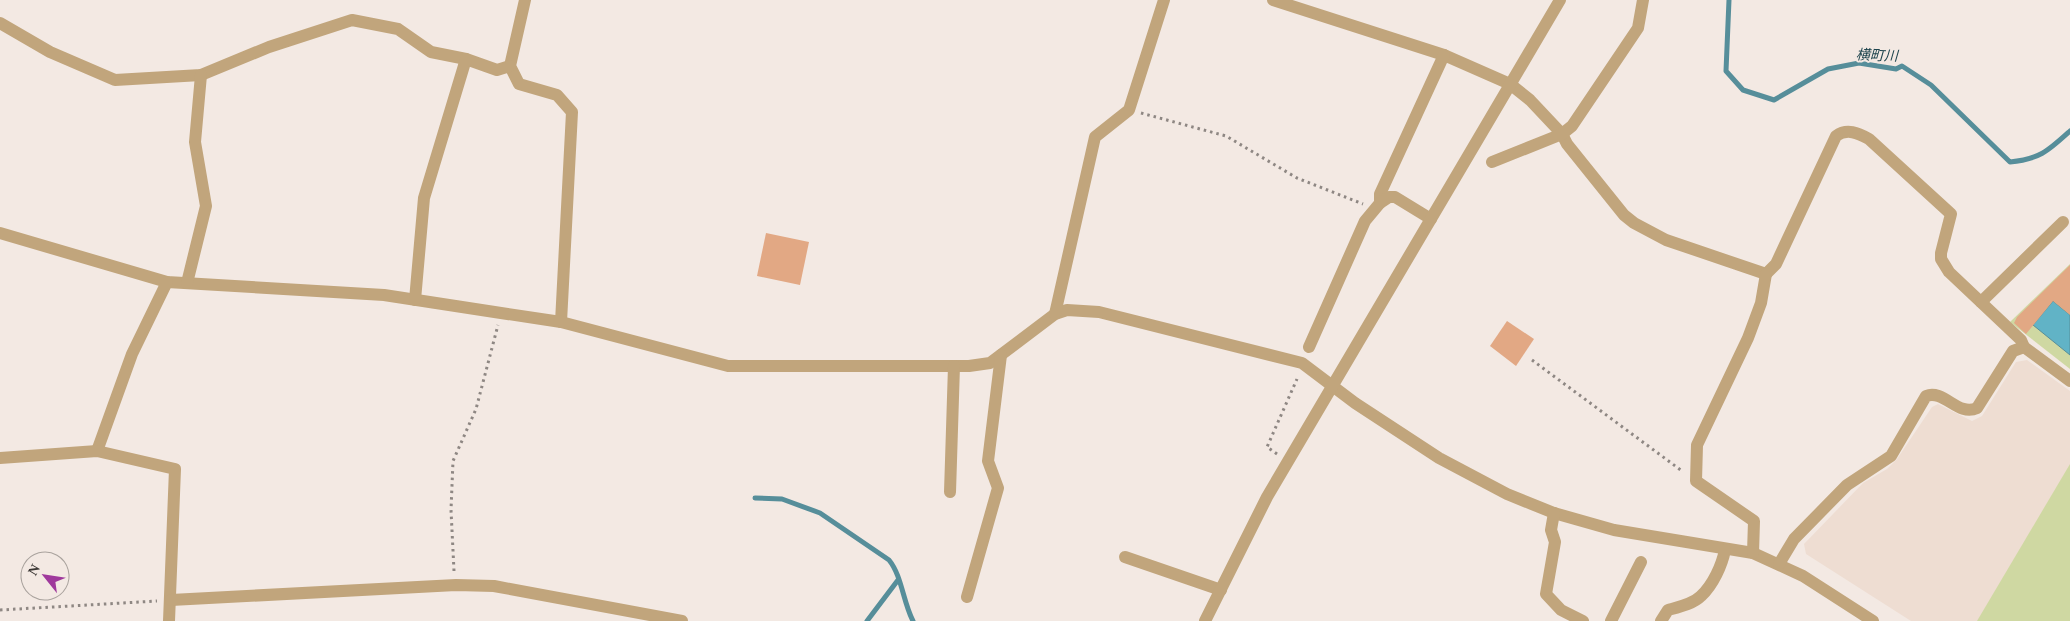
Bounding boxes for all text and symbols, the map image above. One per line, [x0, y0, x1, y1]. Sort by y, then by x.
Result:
water label: 横町川 [1856, 47, 1900, 64]
north arrow [20, 551, 70, 601]
text: N [25, 562, 43, 578]

